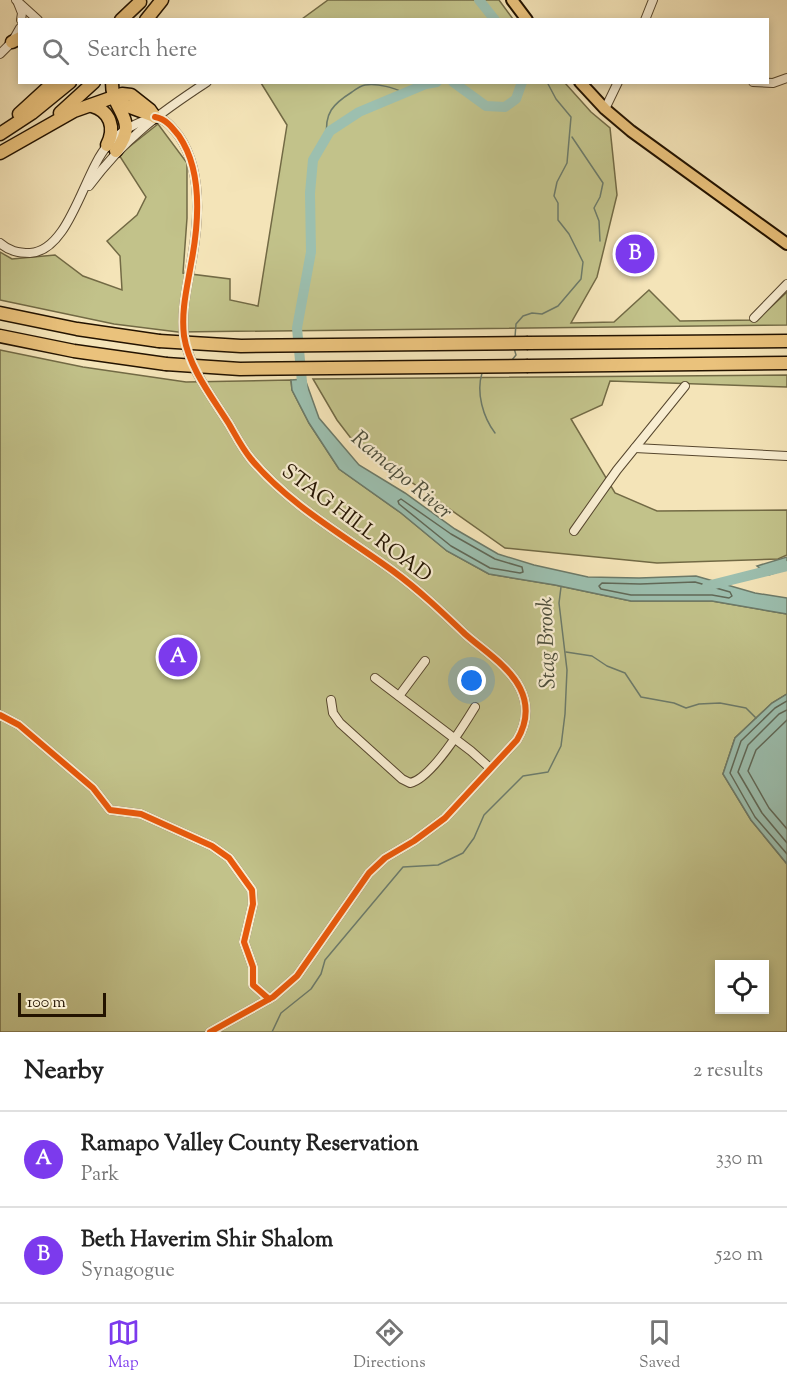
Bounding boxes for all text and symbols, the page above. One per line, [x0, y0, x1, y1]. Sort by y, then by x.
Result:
search box [18, 18, 769, 84]
icon: search [39, 35, 72, 68]
text: Search here [87, 35, 197, 67]
pin: B [616, 232, 654, 276]
water label: Ramapo River [343, 424, 459, 528]
street label: STAG HILL ROAD [275, 457, 437, 591]
water label: Stag Brook [530, 596, 566, 690]
pin: A [158, 634, 198, 680]
your location [457, 666, 486, 695]
map controls [715, 960, 769, 1014]
button: locate [715, 960, 769, 1014]
scale bar [18, 990, 106, 1018]
text: 100 m [27, 992, 66, 1015]
text: Nearby [24, 1053, 104, 1090]
text: 2 results [693, 1057, 763, 1086]
text: Ramapo Valley County Reservation [81, 1129, 419, 1161]
text: A [35, 1145, 52, 1174]
text: 330 m [716, 1145, 763, 1174]
text: Park [81, 1161, 119, 1190]
text: Beth Haverim Shir Shalom [81, 1225, 333, 1257]
text: B [37, 1241, 50, 1270]
text: 520 m [715, 1241, 763, 1270]
text: Synagogue [81, 1257, 175, 1286]
tab: Map [107, 1316, 140, 1375]
tab: Directions [353, 1316, 426, 1375]
tab: Saved [639, 1316, 680, 1375]

